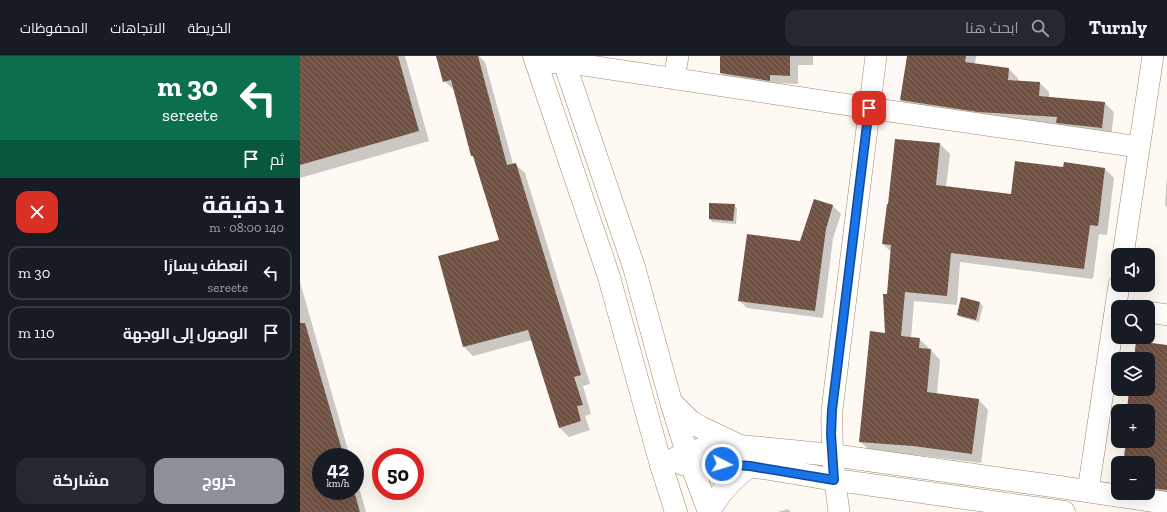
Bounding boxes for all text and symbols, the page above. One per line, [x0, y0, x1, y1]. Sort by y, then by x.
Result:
search box [785, 10, 1065, 46]
text: Turnly [1089, 16, 1147, 39]
icon: search [1029, 17, 1051, 39]
text: ابحث هنا [965, 19, 1019, 37]
text: المحفوظات [20, 20, 88, 37]
text: الاتجاهات [110, 20, 166, 37]
text: الخريطة [188, 20, 231, 37]
text: 30 m [157, 70, 218, 103]
icon: left [232, 72, 284, 124]
pin [852, 91, 886, 125]
icon: arrive [858, 97, 880, 119]
text: sereete [162, 104, 218, 126]
icon: arrive [240, 148, 262, 170]
text: ثم [270, 151, 284, 169]
text: 1 دقيقة [202, 190, 284, 219]
button: close [16, 191, 58, 233]
text: 140 m · 08:00 [209, 220, 284, 235]
map controls [1111, 248, 1155, 500]
button: sound [1111, 248, 1155, 292]
text: انعطف يسارًا [163, 257, 248, 275]
icon: left [260, 262, 282, 284]
text: 30 m [18, 264, 50, 282]
text: sereete [208, 280, 248, 295]
button: search [1111, 300, 1155, 344]
icon: arrive [260, 322, 282, 344]
text: 110 m [18, 324, 55, 342]
text: الوصول إلى الوجهة [123, 325, 248, 343]
button: layers [1111, 352, 1155, 396]
button: + [1111, 404, 1155, 448]
position arrow [701, 443, 743, 485]
speed limit sign: 50 [372, 448, 424, 500]
button: − [1111, 456, 1155, 500]
text: 42 [327, 457, 349, 481]
button: مشاركة [16, 458, 146, 504]
button: خروج [154, 458, 284, 504]
text: km/h [327, 478, 349, 490]

